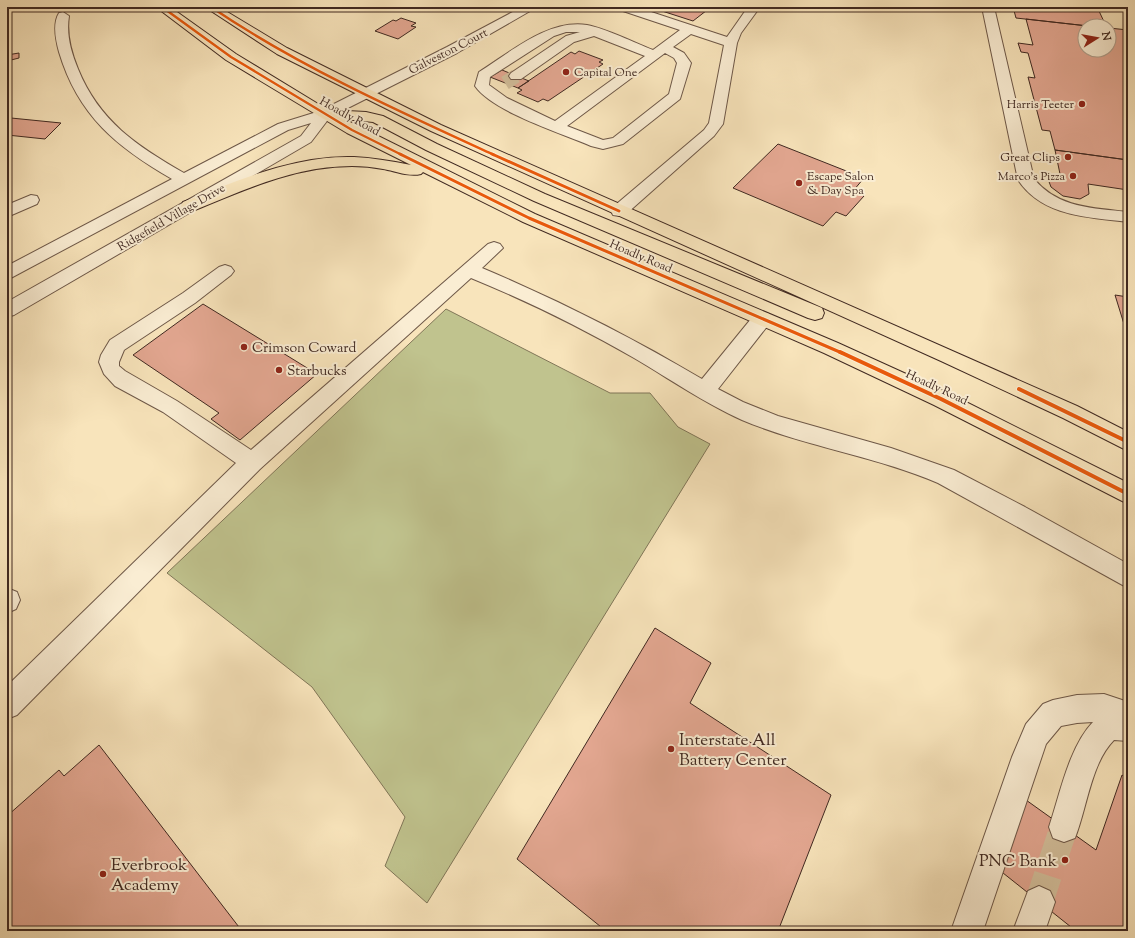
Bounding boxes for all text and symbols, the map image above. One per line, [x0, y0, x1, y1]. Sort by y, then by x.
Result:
north arrow [1077, 18, 1117, 58]
street label: Galveston Court [406, 24, 491, 80]
text: N [1097, 29, 1115, 42]
place label: Capital One [574, 64, 638, 82]
marker: Capital One [561, 67, 571, 77]
street label: Hoadly Road [316, 93, 383, 141]
place label: Harris Teeter [1007, 96, 1074, 114]
marker: Harris Teeter [1077, 99, 1087, 109]
place label: Great Clips [1000, 149, 1060, 167]
marker: Great Clips [1063, 152, 1073, 162]
place label: Escape Salon & Day Spa [807, 168, 874, 200]
place label: Marco's Pizza [998, 168, 1065, 186]
marker: Marco's Pizza [1068, 171, 1078, 181]
marker: Escape Salon & Day Spa [794, 178, 804, 188]
street label: Ridgefield Village Drive [114, 179, 229, 256]
street label: Hoadly Road [606, 236, 675, 278]
place label: Crimson Coward [252, 339, 356, 359]
marker: Crimson Coward [239, 342, 249, 352]
place label: Starbucks [287, 362, 347, 382]
marker: Starbucks [274, 365, 284, 375]
street label: Hoadly Road [902, 366, 971, 410]
place label: Interstate All Battery Center [679, 729, 787, 773]
marker: Interstate All Battery Center [666, 744, 676, 754]
place label: PNC Bank [979, 850, 1057, 874]
place label: Everbrook Academy [111, 854, 187, 898]
marker: PNC Bank [1060, 855, 1070, 865]
marker: Everbrook Academy [98, 869, 108, 879]

